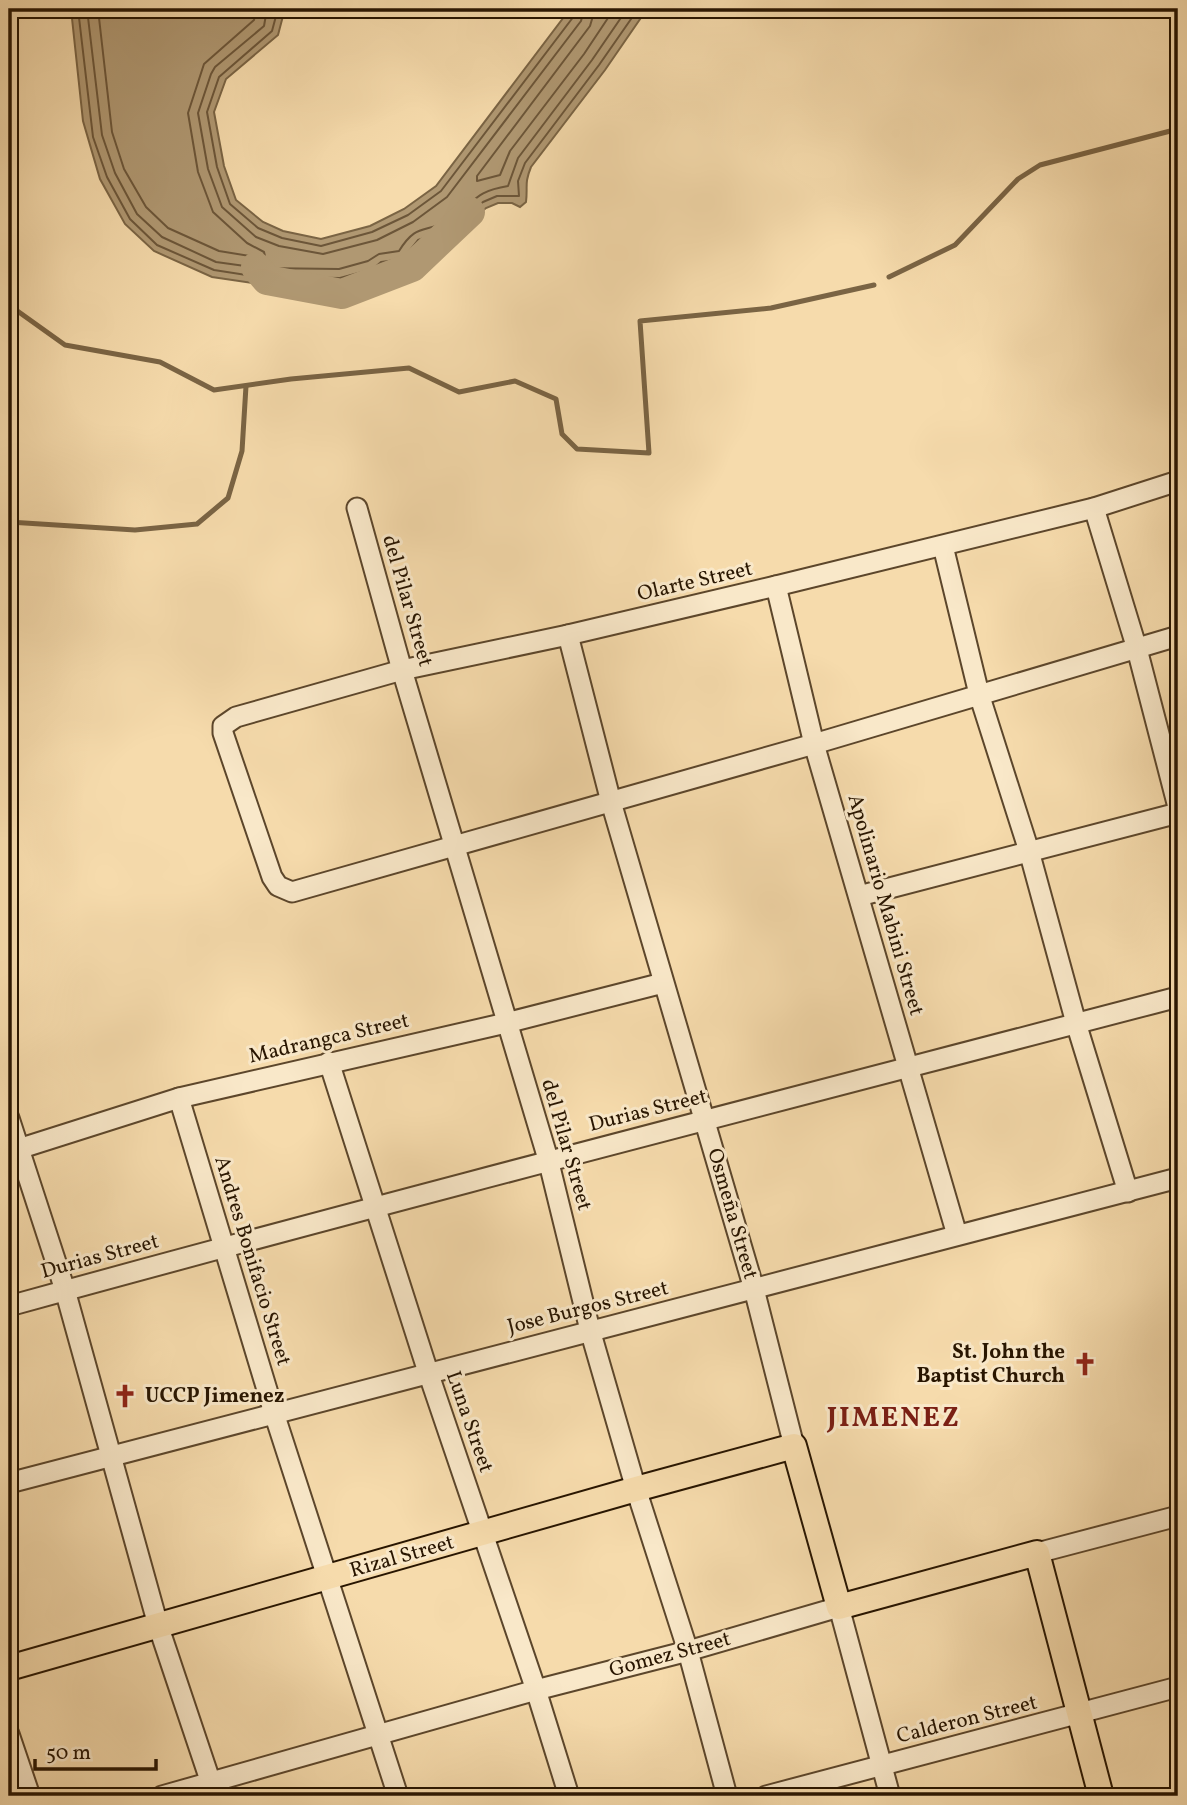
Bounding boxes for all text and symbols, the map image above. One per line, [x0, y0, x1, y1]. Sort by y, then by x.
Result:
street label: del Pilar Street [374, 532, 440, 670]
street label: Olarte Street [635, 555, 755, 609]
street label: Apolinario Mabini Street [840, 791, 930, 1019]
street label: Madrangca Street [246, 1006, 412, 1072]
street label: del Pilar Street [533, 1076, 599, 1214]
street label: Durias Street [586, 1082, 710, 1140]
street label: Osmeña Street [699, 1145, 765, 1283]
street label: Andres Bonifacio Street [206, 1153, 298, 1369]
street label: Durias Street [38, 1227, 162, 1287]
street label: Jose Burgos Street [504, 1274, 672, 1342]
place label: St. John the Baptist Church [916, 1338, 1065, 1391]
church icon: St. John the Baptist Church [1071, 1350, 1099, 1378]
street label: Luna Street [438, 1367, 500, 1477]
church icon: UCCP Jimenez [111, 1382, 139, 1410]
place label: UCCP Jimenez [145, 1382, 285, 1411]
district label: JIMENEZ [826, 1399, 961, 1438]
street label: Rizal Street [346, 1528, 458, 1586]
street label: Gomez Street [606, 1625, 734, 1685]
street label: Calderon Street [894, 1689, 1040, 1751]
scale bar [35, 1728, 156, 1772]
text: 50 m [46, 1739, 91, 1768]

